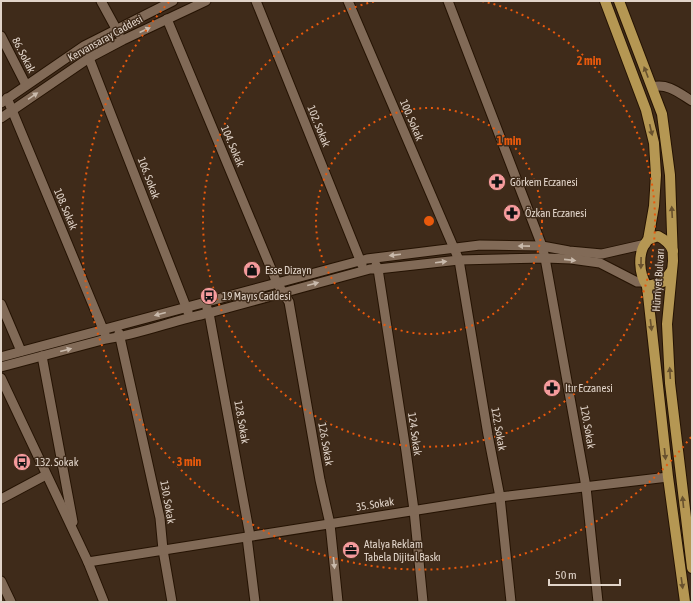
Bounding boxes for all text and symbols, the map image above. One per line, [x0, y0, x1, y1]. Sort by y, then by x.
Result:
street label: Kervansaray Caddesi [66, 13, 144, 63]
one-way arrow [139, 27, 150, 33]
street label: 86. Sokak [10, 35, 38, 75]
text: 2 min [577, 54, 601, 68]
one-way arrow [643, 65, 649, 77]
one-way arrow [28, 92, 38, 100]
street label: 100. Sokak [398, 98, 426, 143]
street label: 102. Sokak [305, 104, 333, 149]
one-way arrow [649, 123, 655, 136]
street label: 104. Sokak [219, 124, 247, 169]
text: 1 min [497, 134, 521, 148]
street label: 106. Sokak [136, 156, 162, 201]
pharmacy icon: Görkem Eczanesi [487, 172, 507, 192]
place label: Görkem Eczanesi [510, 176, 578, 188]
street label: 108. Sokak [52, 187, 80, 232]
pharmacy icon: Özkan Eczanesi [502, 203, 522, 223]
one-way arrow [668, 206, 675, 218]
place label: Özkan Eczanesi [525, 207, 587, 219]
centre of rings [422, 214, 436, 228]
one-way arrow [517, 243, 530, 249]
street label: Hürriyet Bulvarı [650, 248, 666, 312]
one-way arrow [389, 252, 401, 258]
one-way arrow [564, 256, 576, 263]
one-way arrow [638, 257, 644, 270]
one-way arrow [434, 259, 447, 265]
shop icon: Esse Dizayn [242, 260, 262, 280]
place label: Esse Dizayn [265, 264, 312, 276]
one-way arrow [307, 281, 319, 287]
bus stop icon: 19 Mayıs Caddesi [199, 286, 219, 306]
place label: 19 Mayıs Caddesi [222, 290, 291, 302]
one-way arrow [154, 311, 166, 317]
one-way arrow [648, 319, 654, 331]
one-way arrow [60, 347, 72, 353]
one-way arrow [666, 367, 673, 379]
pharmacy icon: Itır Eczanesi [542, 378, 562, 398]
place label: Itır Eczanesi [565, 382, 613, 394]
street label: 128. Sokak [232, 400, 252, 445]
street label: 120. Sokak [578, 405, 598, 450]
street label: 122. Sokak [489, 407, 509, 452]
street label: 124. Sokak [406, 412, 424, 457]
street label: 126. Sokak [316, 422, 336, 467]
one-way arrow [662, 448, 668, 460]
bus stop icon: 132. Sokak [12, 452, 32, 472]
text: 3 min [177, 455, 201, 469]
place label: 132. Sokak [35, 456, 79, 468]
street label: 130. Sokak [158, 480, 178, 525]
street label: 35. Sokak [355, 495, 395, 513]
one-way arrow [680, 496, 687, 508]
place label: Atalya Reklam Tabela Dijital Baskı [364, 538, 441, 563]
office icon: Atalya Reklam Tabela Dijital Baskı [341, 540, 361, 560]
one-way arrow [331, 557, 338, 569]
scale bar [549, 561, 620, 587]
text: 50 m [555, 568, 577, 582]
one-way arrow [679, 577, 685, 589]

